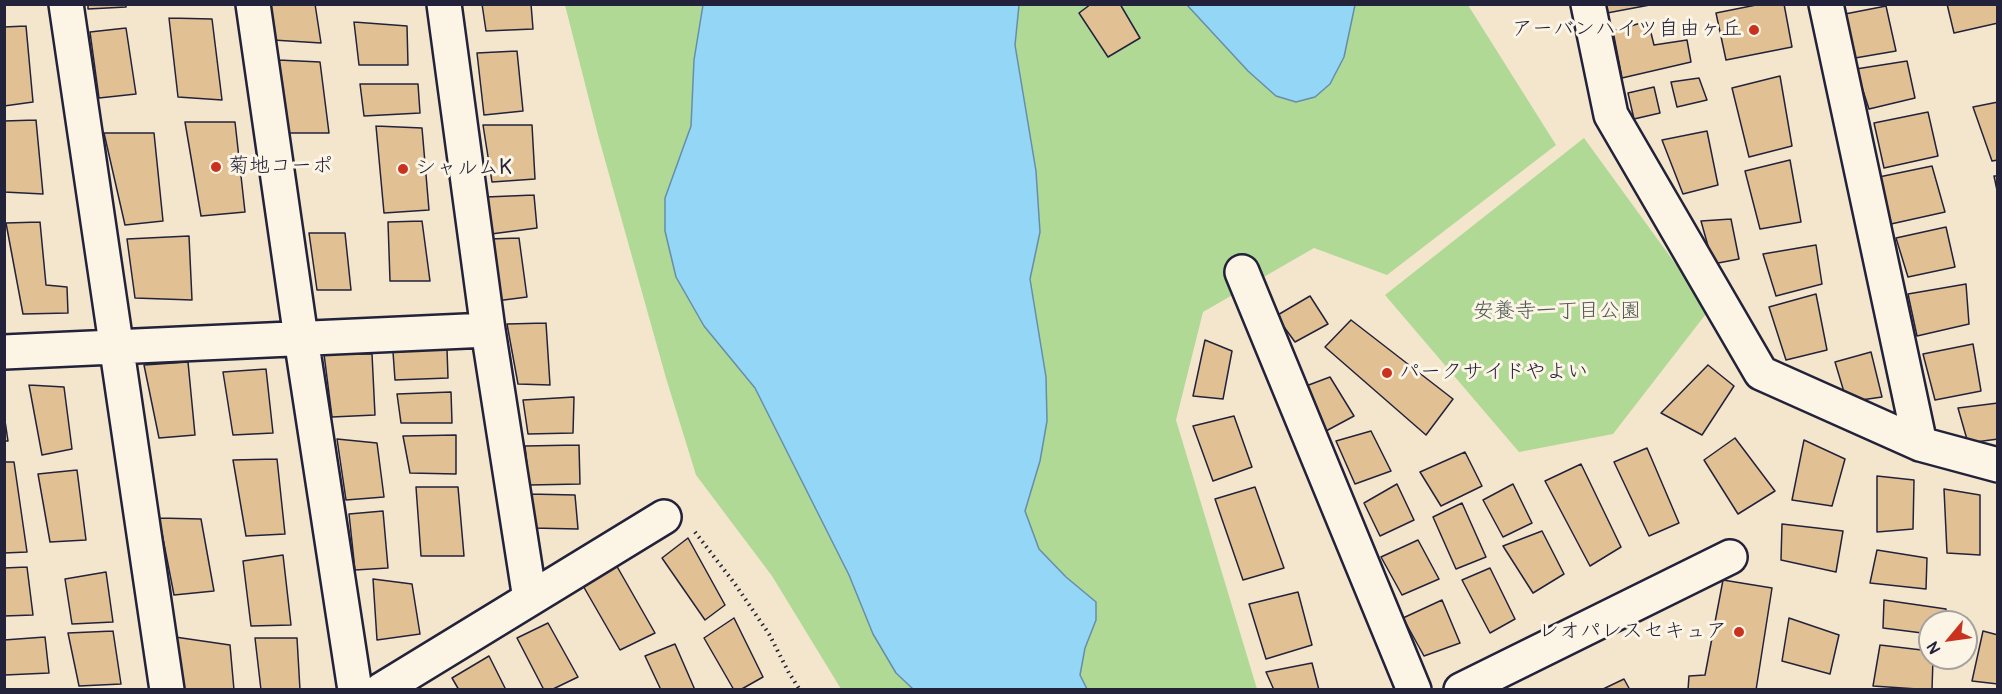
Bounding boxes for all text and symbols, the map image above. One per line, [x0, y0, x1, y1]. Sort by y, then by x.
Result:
place label: アーバンハイツ自由ヶ丘 [1512, 17, 1742, 43]
marker: アーバンハイツ自由ヶ丘 [1747, 23, 1761, 37]
place label: 菊地コーポ [228, 154, 333, 180]
place label: シャルムK [415, 156, 512, 182]
marker: 菊地コーポ [209, 160, 223, 174]
marker: シャルムK [396, 162, 410, 176]
park label: 安養寺一丁目公園 [1473, 299, 1641, 325]
place label: パークサイドやよい [1399, 360, 1588, 386]
marker: パークサイドやよい [1380, 366, 1394, 380]
north arrow [1918, 610, 1978, 670]
place label: レオパレスセキュア [1538, 619, 1727, 645]
marker: レオパレスセキュア [1732, 625, 1746, 639]
text: N [1923, 638, 1945, 657]

